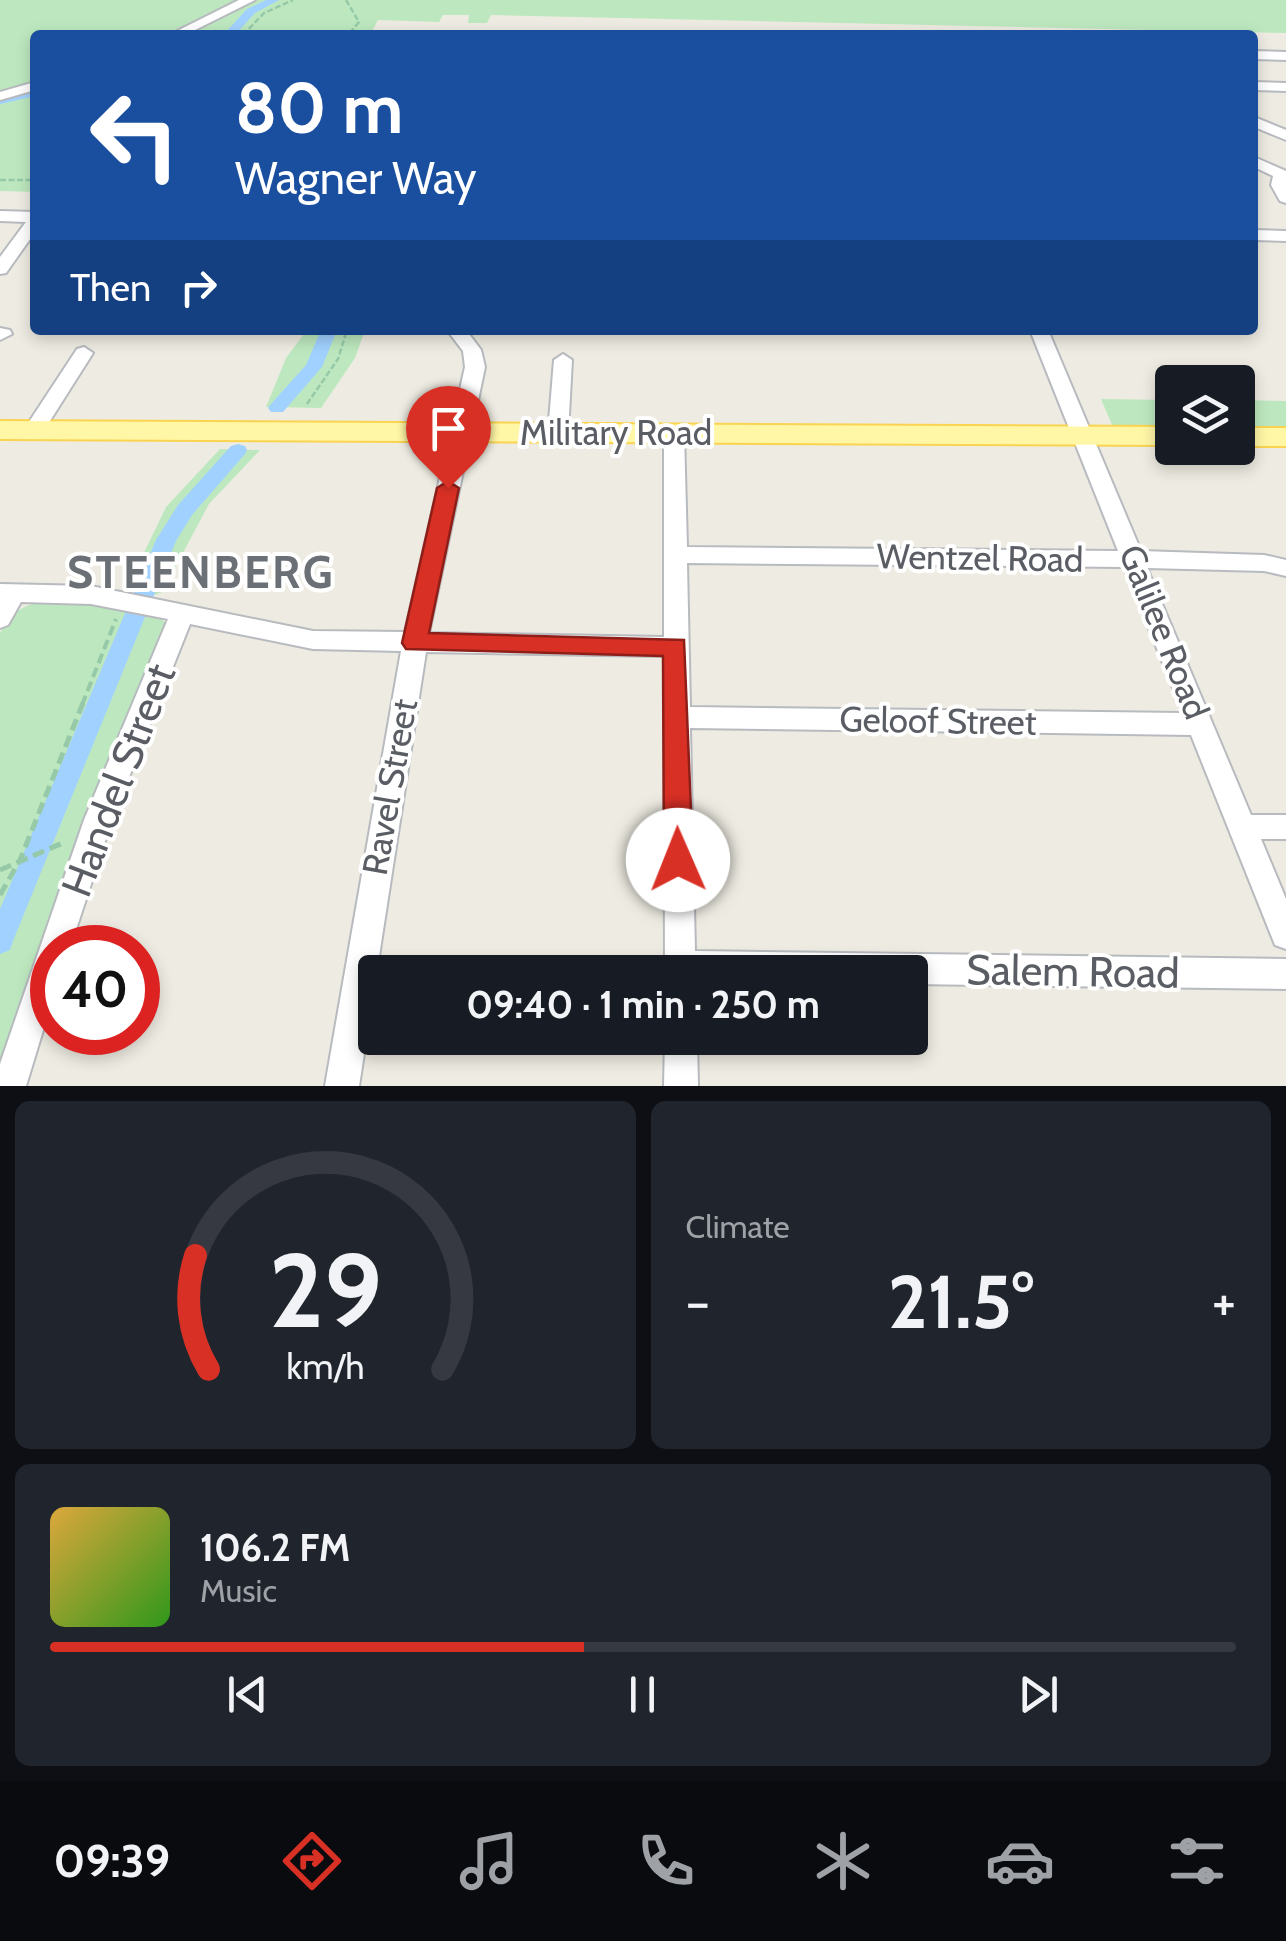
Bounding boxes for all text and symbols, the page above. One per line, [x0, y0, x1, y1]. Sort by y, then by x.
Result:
text: 80 m [235, 65, 403, 151]
icon: left [70, 70, 200, 200]
text: Wagner Way [235, 151, 477, 205]
icon: right [171, 260, 226, 315]
text: Then [70, 264, 151, 311]
map controls [1155, 365, 1255, 465]
button: layers [1155, 365, 1255, 465]
pin [406, 386, 491, 489]
icon: arrive [421, 401, 476, 456]
street label: Military Road [520, 411, 712, 454]
street label: Wentzel Road [876, 534, 1084, 581]
street label: Galilee Road [1110, 539, 1219, 725]
district label: STEENBERG [67, 545, 335, 599]
street label: Handel Street [50, 656, 186, 904]
street label: Ravel Street [353, 695, 426, 878]
street label: Geloof Street [839, 697, 1037, 744]
position arrow [626, 808, 730, 912]
speed limit sign: 40 [30, 925, 160, 1055]
street label: Salem Road [966, 943, 1180, 999]
text: 09:40 · 1 min · 250 m [466, 981, 820, 1028]
text: Climate [686, 1207, 790, 1246]
text: 29 [269, 1227, 382, 1353]
text: 21.5° [888, 1256, 1034, 1347]
text: − [686, 1268, 710, 1335]
text: + [1212, 1268, 1236, 1335]
text: km/h [286, 1345, 364, 1388]
text: 106.2 FM [200, 1524, 350, 1571]
text: Music [200, 1571, 277, 1610]
icon: previous [220, 1667, 275, 1722]
icon: pause [615, 1667, 670, 1722]
icon: next [1011, 1667, 1066, 1722]
icon: directions [277, 1826, 347, 1896]
icon: music [454, 1826, 524, 1896]
icon: phone [631, 1826, 701, 1896]
icon: climate [808, 1826, 878, 1896]
icon: car [985, 1826, 1055, 1896]
icon: filters [1162, 1826, 1232, 1896]
text: 09:39 [54, 1834, 170, 1888]

